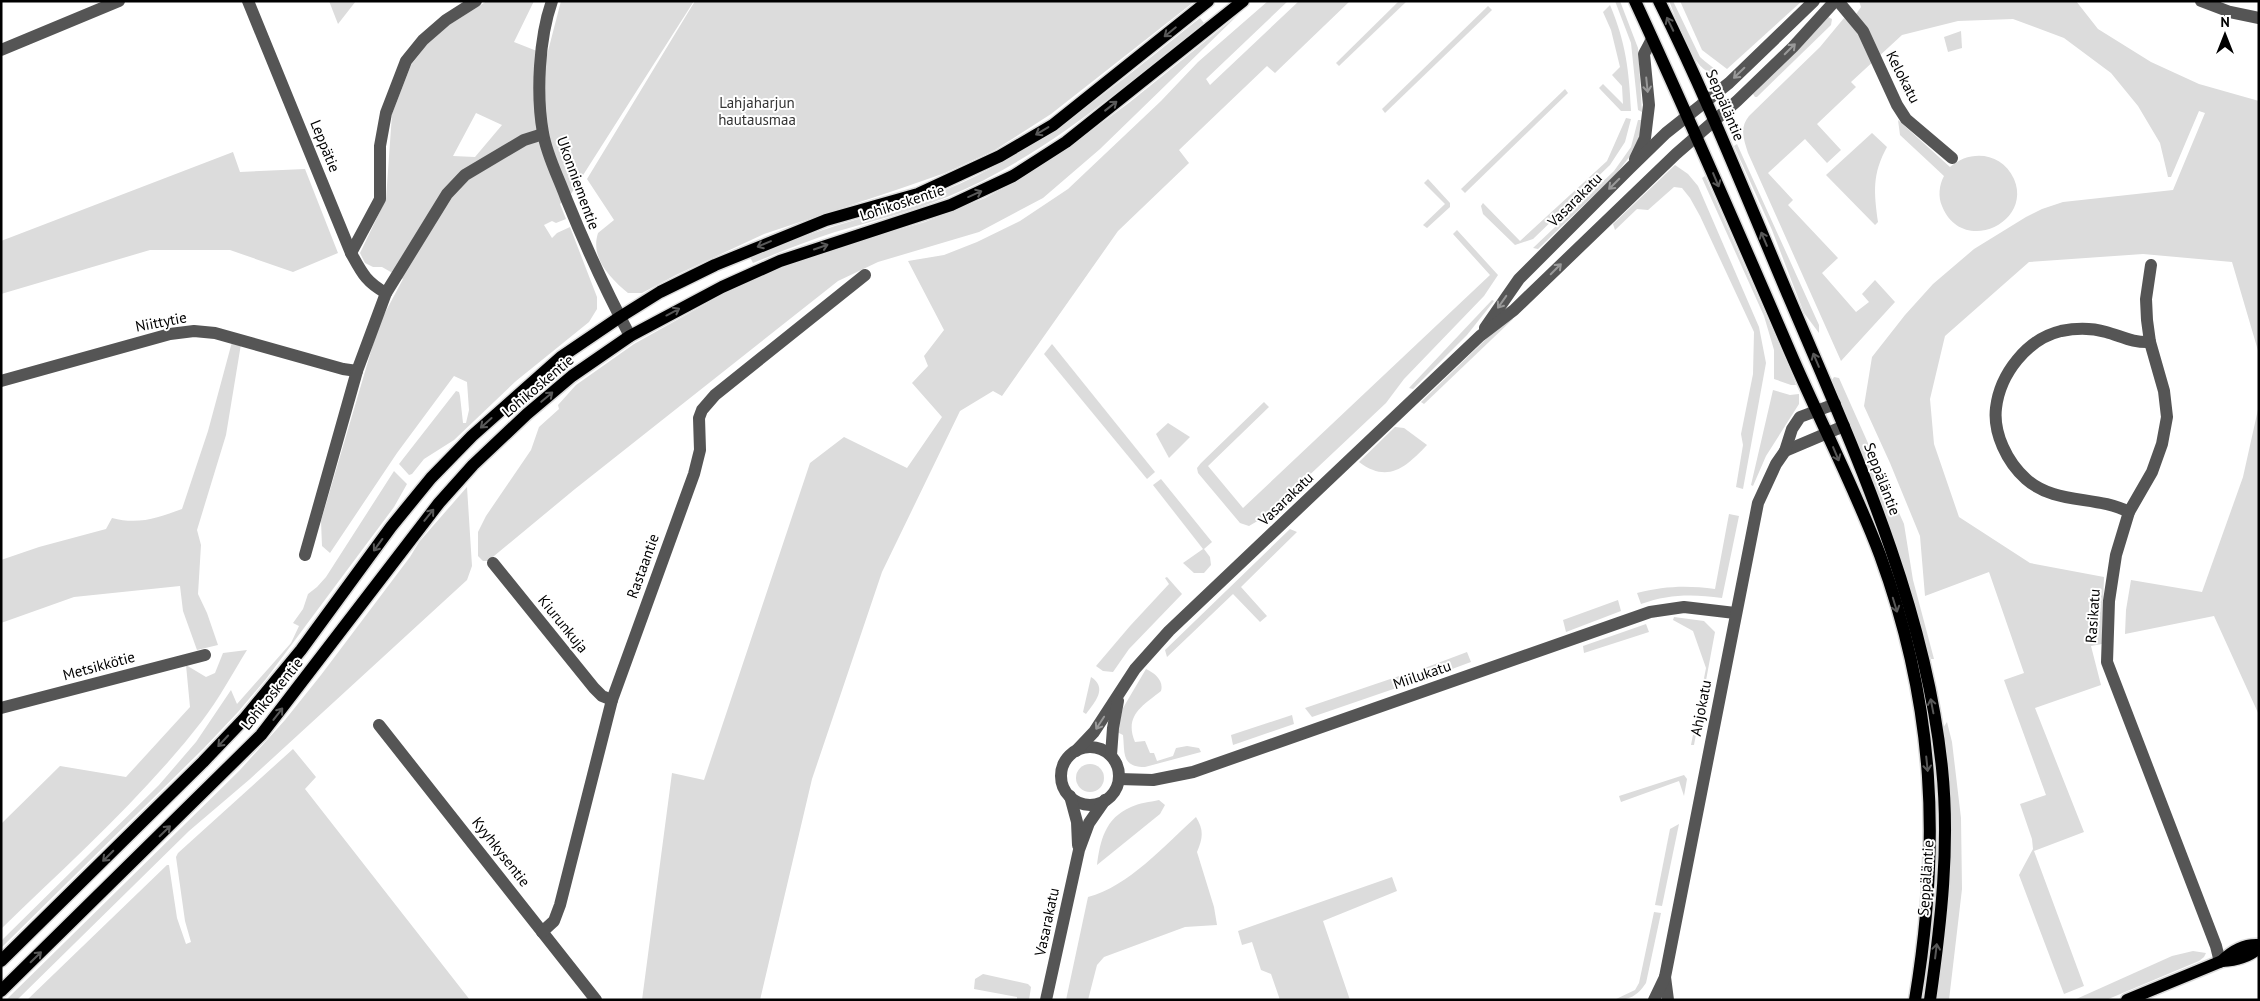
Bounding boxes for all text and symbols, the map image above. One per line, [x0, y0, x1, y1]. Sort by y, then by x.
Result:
north arrow [2200, 10, 2250, 60]
text: N [2220, 13, 2230, 31]
one-way arrow [1665, 17, 1675, 32]
one-way arrow [1164, 26, 1177, 37]
one-way arrow [1784, 43, 1797, 55]
street label: Kelokatu [1882, 47, 1925, 106]
street label: Seppäläntie [1702, 66, 1749, 144]
one-way arrow [1733, 67, 1745, 79]
one-way arrow [1642, 77, 1652, 93]
park label: Lahjaharjun hautausmaa [718, 93, 796, 129]
one-way arrow [1104, 101, 1117, 112]
street label: Leppätie [306, 117, 345, 175]
one-way arrow [1036, 127, 1050, 137]
street label: Ukonniementie [553, 134, 604, 232]
street label: Vasarakatu [1543, 168, 1606, 232]
one-way arrow [1712, 172, 1722, 187]
one-way arrow [1608, 178, 1620, 190]
street label: Lohikoskentie [857, 180, 947, 225]
one-way arrow [967, 189, 982, 199]
one-way arrow [1759, 232, 1768, 247]
one-way arrow [757, 239, 772, 249]
one-way arrow [813, 242, 828, 251]
one-way arrow [1550, 262, 1562, 275]
one-way arrow [1497, 294, 1507, 308]
street label: Niittytie [134, 307, 188, 336]
one-way arrow [665, 307, 680, 317]
street label: Lohikoskentie [498, 350, 578, 421]
one-way arrow [1810, 353, 1820, 368]
one-way arrow [540, 391, 553, 402]
one-way arrow [479, 417, 492, 429]
street label: Seppäläntie [1860, 440, 1905, 518]
one-way arrow [1831, 446, 1841, 461]
street label: Vasarakatu [1253, 468, 1317, 530]
one-way arrow [423, 509, 434, 522]
street label: Rastaantie [622, 531, 663, 601]
one-way arrow [373, 538, 383, 552]
street label: Rasikatu [2081, 588, 2104, 644]
street label: Kiurunkuja [534, 591, 593, 657]
one-way arrow [1891, 597, 1901, 613]
street label: Metsikkötie [61, 647, 137, 684]
street label: Lohikoskentie [237, 653, 307, 734]
street label: Miilukatu [1390, 656, 1453, 693]
street label: Ahjokatu [1686, 678, 1715, 738]
one-way arrow [1927, 699, 1937, 715]
one-way arrow [272, 708, 283, 721]
one-way arrow [1094, 716, 1105, 730]
one-way arrow [217, 734, 229, 747]
one-way arrow [1922, 756, 1932, 772]
street label: Kyyhkysentie [468, 813, 535, 890]
one-way arrow [159, 825, 171, 837]
street label: Seppäläntie [1913, 839, 1938, 917]
one-way arrow [103, 849, 115, 861]
street label: Vasarakatu [1030, 886, 1063, 959]
one-way arrow [1932, 944, 1942, 960]
one-way arrow [30, 951, 42, 963]

